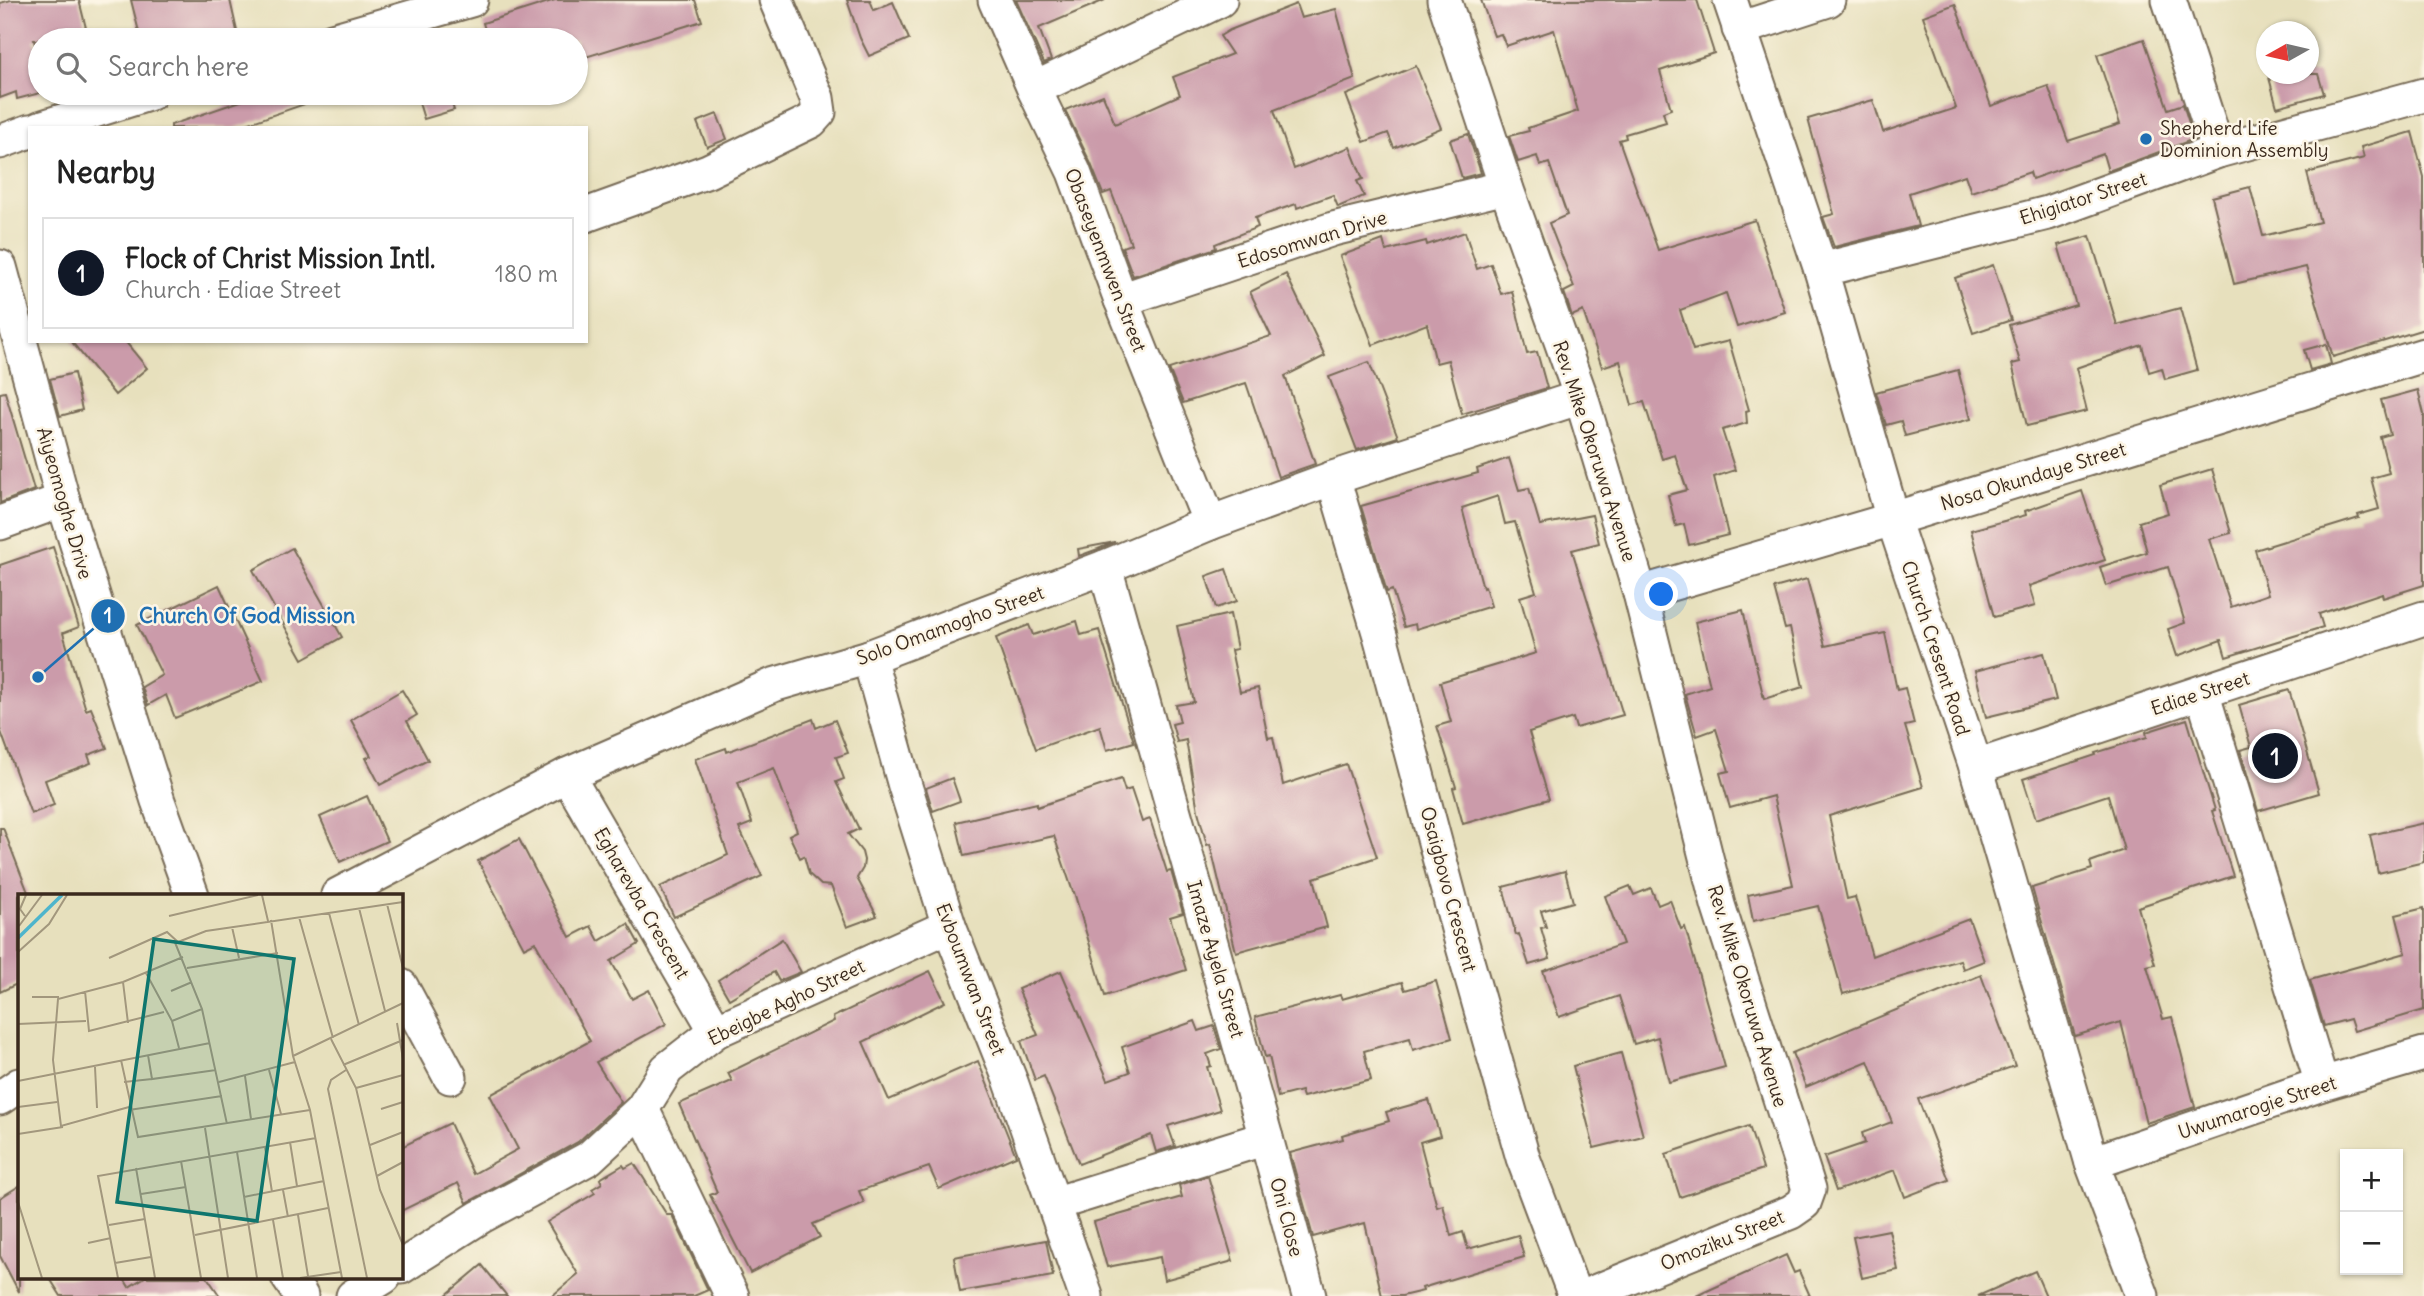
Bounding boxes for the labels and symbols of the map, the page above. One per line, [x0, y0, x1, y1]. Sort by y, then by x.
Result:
north arrow [2256, 21, 2319, 84]
place label: Shepherd Life Dominion Assembly [2160, 116, 2328, 162]
marker: Shepherd Life Dominion Assembly [2138, 131, 2154, 147]
street label: Obaseyenmwen Street [1060, 165, 1152, 355]
street label: Ehigiator Street [2016, 166, 2150, 230]
street label: Edosomwan Drive [1234, 205, 1390, 273]
street label: Rev. Mike Okoruwa Avenue [1548, 338, 1642, 564]
street label: Aiyeomoghe Drive [32, 424, 98, 582]
street label: Nosa Okundaye Street [1938, 436, 2128, 516]
street label: Church Cresent Road [1896, 558, 1976, 738]
your location [1644, 577, 1678, 611]
street label: Solo Omamogho Street [853, 580, 1047, 670]
callout: Church Of God Mission [90, 595, 369, 637]
text: 1 [104, 602, 112, 629]
text: Church Of God Mission [139, 602, 355, 629]
street label: Ediae Street [2148, 666, 2252, 720]
pin: 1 [2252, 730, 2298, 782]
street label: Osaigbovo Crescent [1415, 804, 1483, 974]
street label: Egharevba Crescent [589, 823, 695, 983]
street label: Imaze Ayela Street [1182, 877, 1250, 1041]
street label: Rev. Mike Okoruwa Avenue [1703, 882, 1793, 1110]
inset map [18, 894, 402, 1278]
street label: Evboumwan Street [931, 900, 1011, 1058]
street label: Ebeigbe Agho Street [704, 954, 868, 1050]
street label: Uwumarogie Street [2175, 1070, 2339, 1144]
street label: Oni Close [1265, 1175, 1309, 1259]
street label: Omoziku Street [1657, 1204, 1787, 1276]

